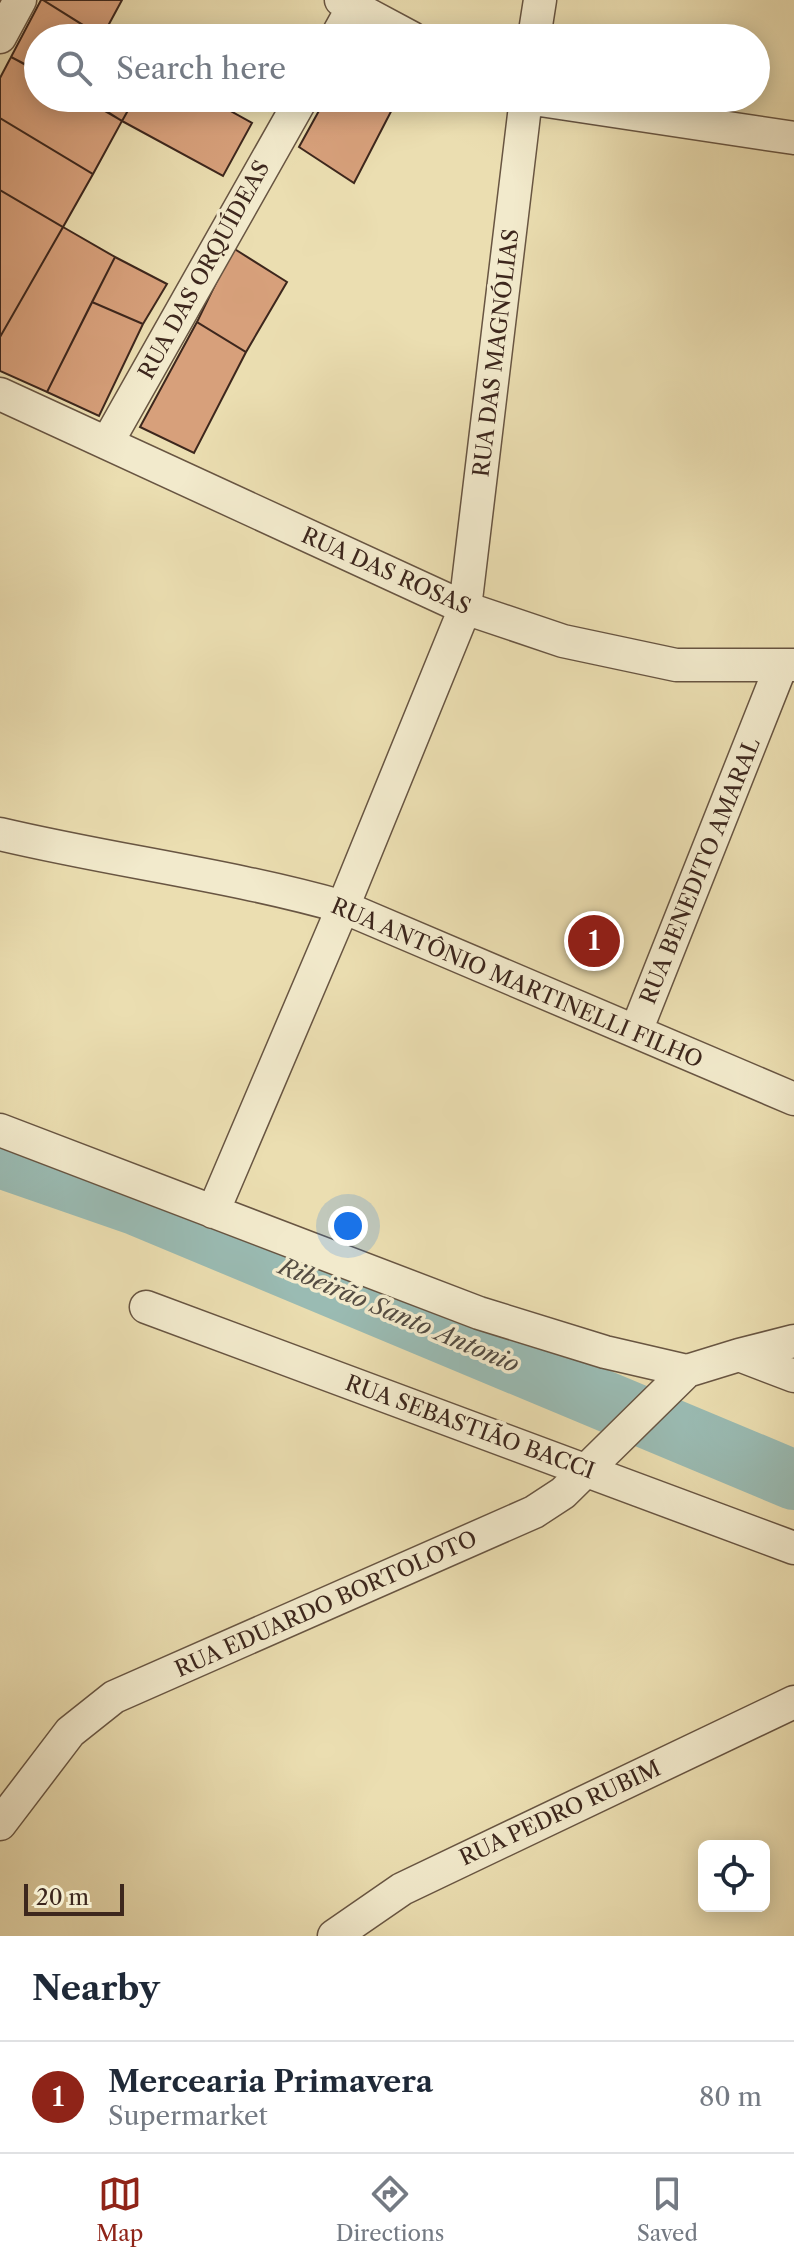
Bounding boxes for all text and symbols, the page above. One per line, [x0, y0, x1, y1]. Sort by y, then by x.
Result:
search box [24, 24, 770, 112]
icon: search [52, 46, 96, 90]
text: Search here [116, 50, 286, 87]
street label: RUA DAS ORQUÍDEAS [132, 156, 275, 384]
street label: RUA DAS MAGNÓLIAS [466, 227, 525, 479]
street label: RUA DAS ROSAS [297, 522, 475, 620]
street label: RUA BENEDITO AMARAL [634, 734, 766, 1008]
street label: RUA ANTÔNIO MARTINELLI FILHO [327, 891, 707, 1074]
pin: 1 [568, 911, 620, 971]
your location [328, 1206, 368, 1246]
water label: Ribeirão Santo Antonio [273, 1250, 523, 1379]
street label: RUA SEBASTIÃO BACCI [342, 1369, 598, 1485]
street label: RUA EDUARDO BORTOLOTO [171, 1525, 481, 1683]
street label: RUA PEDRO RUBIM [455, 1754, 665, 1872]
map controls [698, 1840, 770, 1912]
button: locate [698, 1840, 770, 1912]
scale bar [24, 1880, 124, 1916]
text: 20 m [36, 1884, 89, 1911]
text: Nearby [32, 1967, 160, 2009]
text: Mercearia Primavera [108, 2063, 433, 2100]
text: 1 [52, 2081, 64, 2113]
text: 80 m [699, 2081, 762, 2113]
text: Supermarket [108, 2100, 268, 2132]
tab: Map [96, 2172, 143, 2247]
tab: Directions [336, 2172, 444, 2247]
tab: Saved [637, 2172, 698, 2247]

